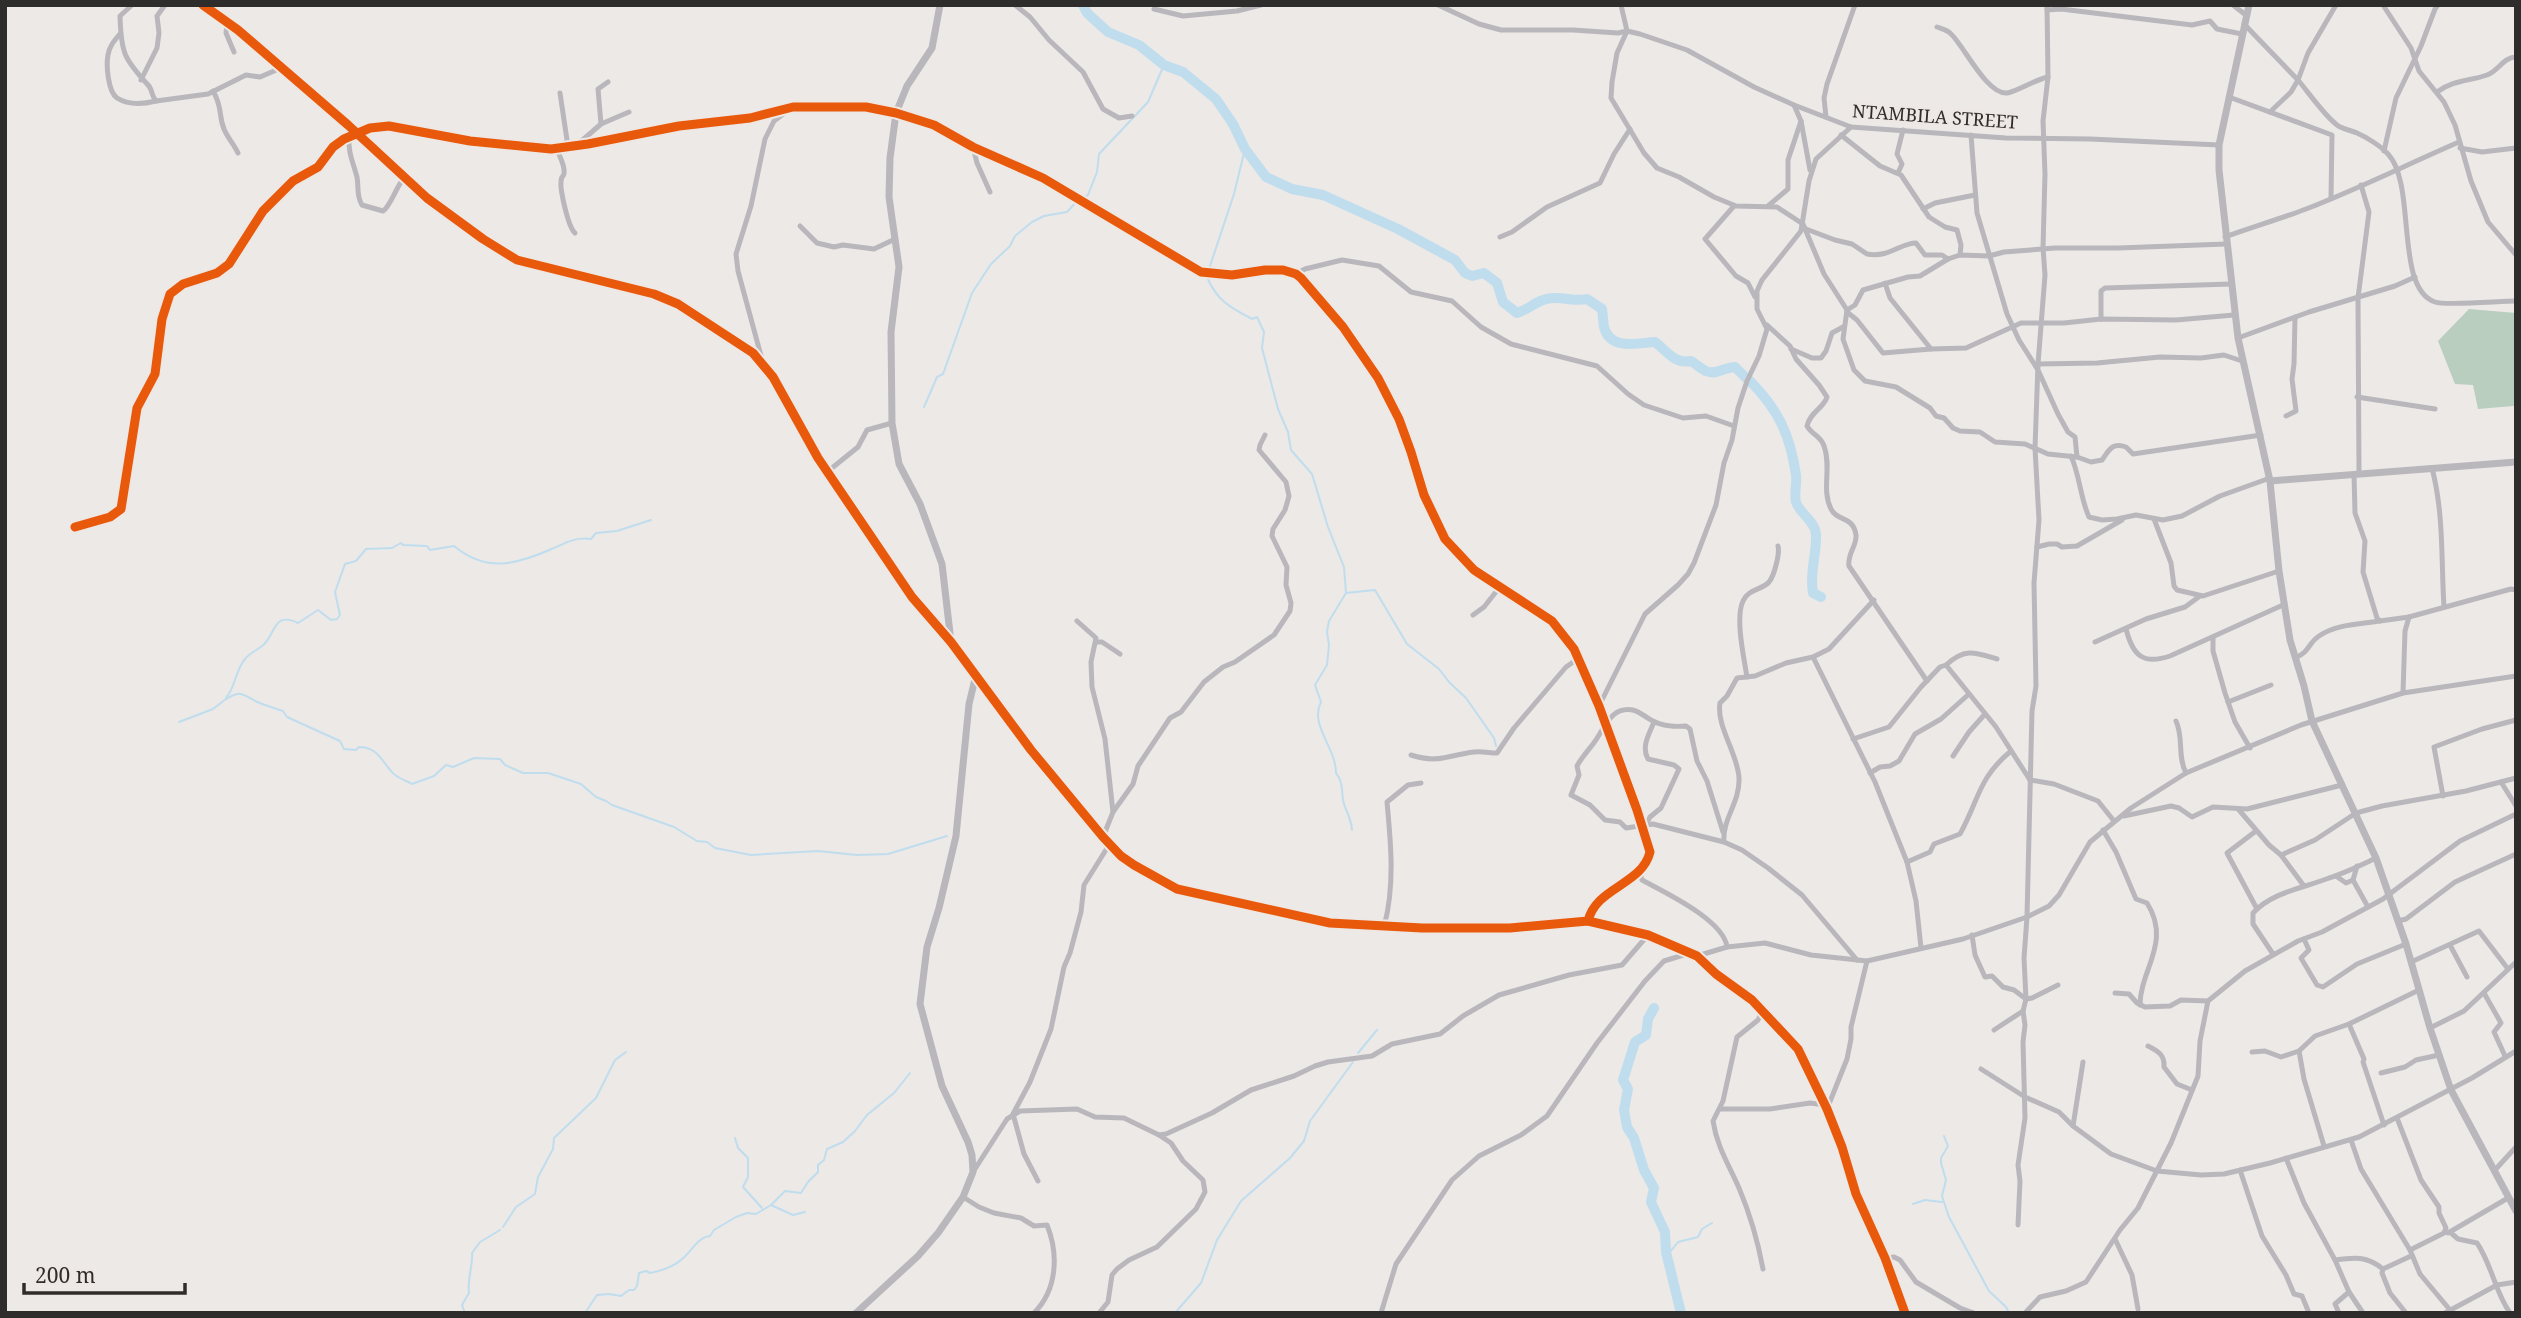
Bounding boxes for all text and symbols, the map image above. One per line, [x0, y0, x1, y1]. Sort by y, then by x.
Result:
street label: NTAMBILA STREET [1851, 98, 2019, 134]
scale bar [24, 1252, 186, 1296]
text: 200 m [35, 1261, 96, 1289]

